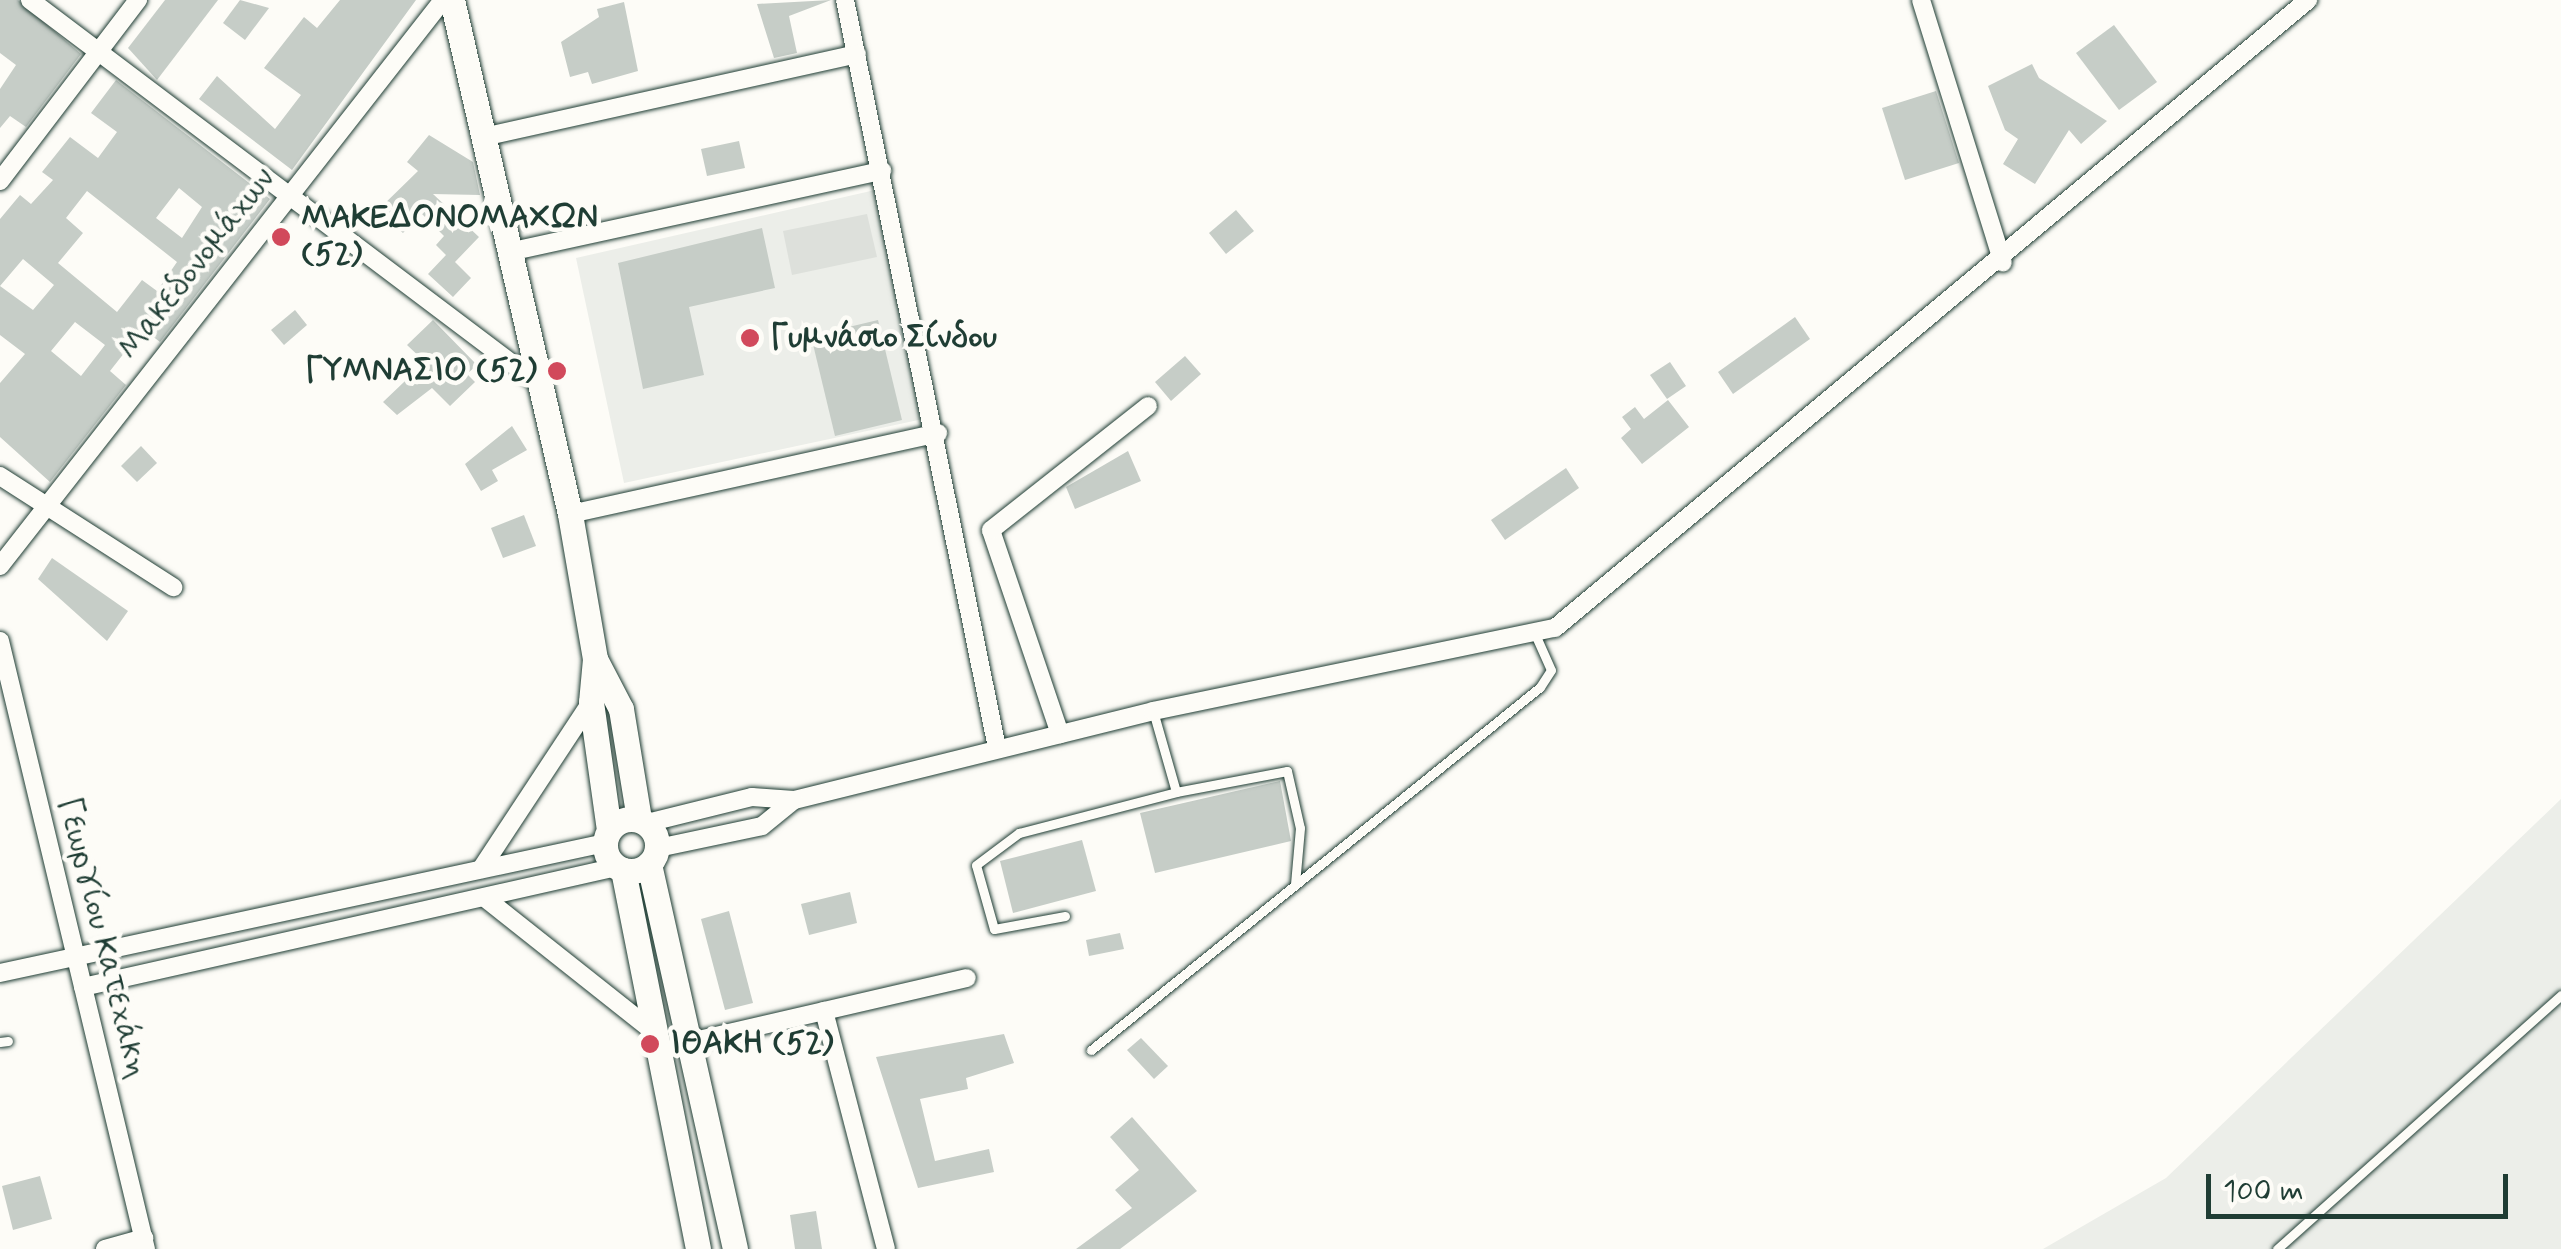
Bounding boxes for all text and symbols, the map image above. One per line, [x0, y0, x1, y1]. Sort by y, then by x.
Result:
street label: Μακεδονομάχων [110, 160, 284, 368]
place label: ΜΑΚΕΔΟΝΟΜΑΧΩΝ (52) [301, 200, 598, 275]
marker: ΜΑΚΕΔΟΝΟΜΑΧΩΝ (52) [270, 226, 292, 248]
place label: Γυμνάσιο Σίνδου [770, 319, 997, 357]
marker: Γυμνάσιο Σίνδου [739, 327, 761, 349]
place label: ΓΥΜΝΑΣΙΟ (52) [305, 352, 537, 390]
marker: ΓΥΜΝΑΣΙΟ (52) [546, 360, 568, 382]
street label: Γεωργίου Κατεχάκη [49, 794, 155, 1082]
place label: ΙΘΑΚΗ (52) [670, 1025, 833, 1063]
marker: ΙΘΑΚΗ (52) [639, 1033, 661, 1055]
scale bar [2211, 1154, 2514, 1216]
text: 100 m [2223, 1172, 2304, 1211]

